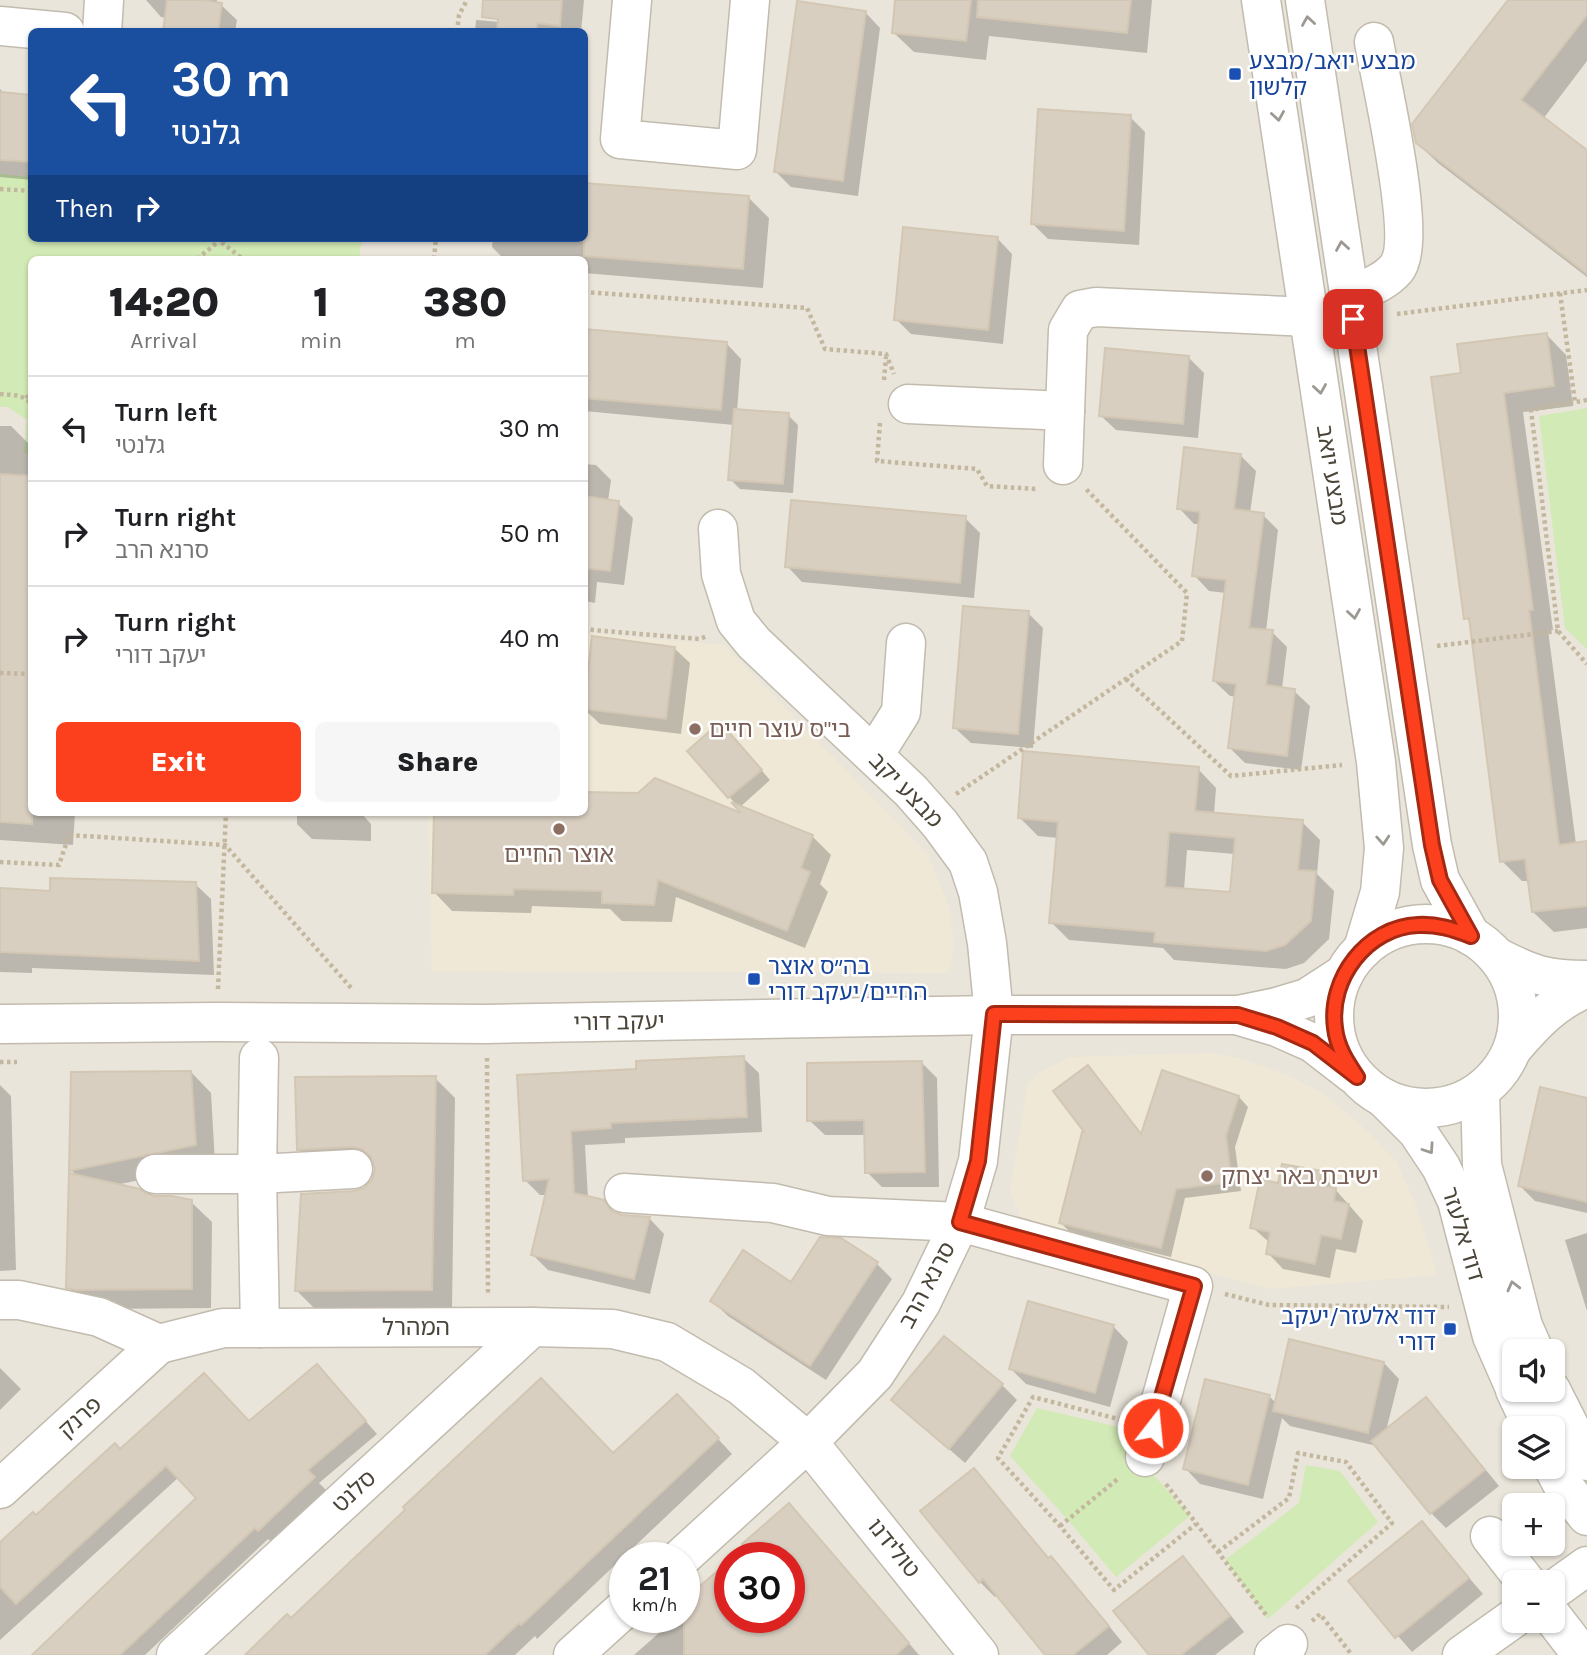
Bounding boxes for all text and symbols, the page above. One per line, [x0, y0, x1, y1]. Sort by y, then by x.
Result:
one-way arrow [1301, 15, 1316, 27]
place label: מבצע יואב/מבצע קלשון [1249, 48, 1415, 101]
text: 30 m [171, 51, 291, 108]
icon: left [56, 56, 147, 147]
marker: מבצע יואב/מבצע קלשון [1227, 66, 1243, 82]
one-way arrow [1270, 110, 1285, 122]
text: גלנטי [171, 115, 241, 152]
icon: right [128, 189, 166, 227]
text: Then [56, 193, 114, 224]
one-way arrow [1335, 240, 1350, 252]
text: 14:20 [109, 277, 219, 327]
text: 1 [313, 277, 329, 327]
text: 380 [423, 277, 507, 327]
pin [1323, 289, 1383, 349]
icon: arrive [1334, 300, 1372, 338]
text: Arrival [130, 327, 198, 354]
text: min [300, 327, 342, 354]
text: m [454, 327, 476, 354]
one-way arrow [1312, 383, 1327, 395]
text: Turn left [115, 397, 217, 428]
icon: left [56, 410, 94, 448]
text: 30 m [499, 413, 560, 444]
street label: מבצע יואב [1311, 423, 1353, 527]
text: גלנטי [115, 432, 165, 459]
text: Turn right [115, 502, 236, 533]
icon: right [56, 515, 94, 553]
text: 50 m [499, 518, 560, 549]
text: סרנא הרב [115, 537, 209, 564]
text: Turn right [115, 607, 236, 638]
one-way arrow [1346, 608, 1361, 620]
icon: right [56, 620, 94, 658]
text: 40 m [500, 623, 560, 654]
text: יעקב דורי [115, 642, 206, 669]
place label: בי"ס עוצר חיים [709, 716, 851, 743]
marker: בי"ס עוצר חיים [687, 721, 703, 737]
button: Exit [56, 722, 301, 802]
button: Share [315, 722, 560, 802]
street label: מבצע יקב [863, 747, 949, 833]
marker: אוצר החיים [551, 821, 567, 837]
one-way arrow [1375, 835, 1390, 846]
place label: אוצר החיים [504, 841, 614, 868]
place label: בה״ס אוצר החיים/יעקב דורי [768, 953, 928, 1006]
marker: בה״ס אוצר החיים/יעקב דורי [746, 971, 762, 987]
street label: יעקב דורי [573, 1008, 665, 1036]
one-way arrow [1420, 1141, 1433, 1154]
place label: ישיבת באר יצחק [1221, 1163, 1379, 1190]
marker: ישיבת באר יצחק [1199, 1168, 1215, 1184]
street label: דוד אלעזר [1436, 1184, 1490, 1284]
street label: סרנא הרב [893, 1237, 961, 1333]
one-way arrow [1507, 1280, 1521, 1292]
place label: דוד אלעזר/יעקב דורי [1281, 1303, 1436, 1356]
street label: המהרל [382, 1314, 450, 1341]
marker: דוד אלעזר/יעקב דורי [1442, 1321, 1458, 1337]
map controls [1502, 1339, 1565, 1633]
button: sound [1502, 1339, 1565, 1402]
street label: פרנק [53, 1391, 107, 1443]
position arrow [1116, 1391, 1190, 1465]
button: layers [1502, 1416, 1565, 1479]
street label: סלנט [327, 1464, 381, 1518]
button: + [1502, 1493, 1565, 1556]
street label: טולידנו [862, 1513, 926, 1583]
speed limit sign: 30 [714, 1542, 805, 1633]
text: 21 [638, 1558, 671, 1599]
button: − [1502, 1570, 1565, 1633]
text: km/h [632, 1594, 677, 1616]

